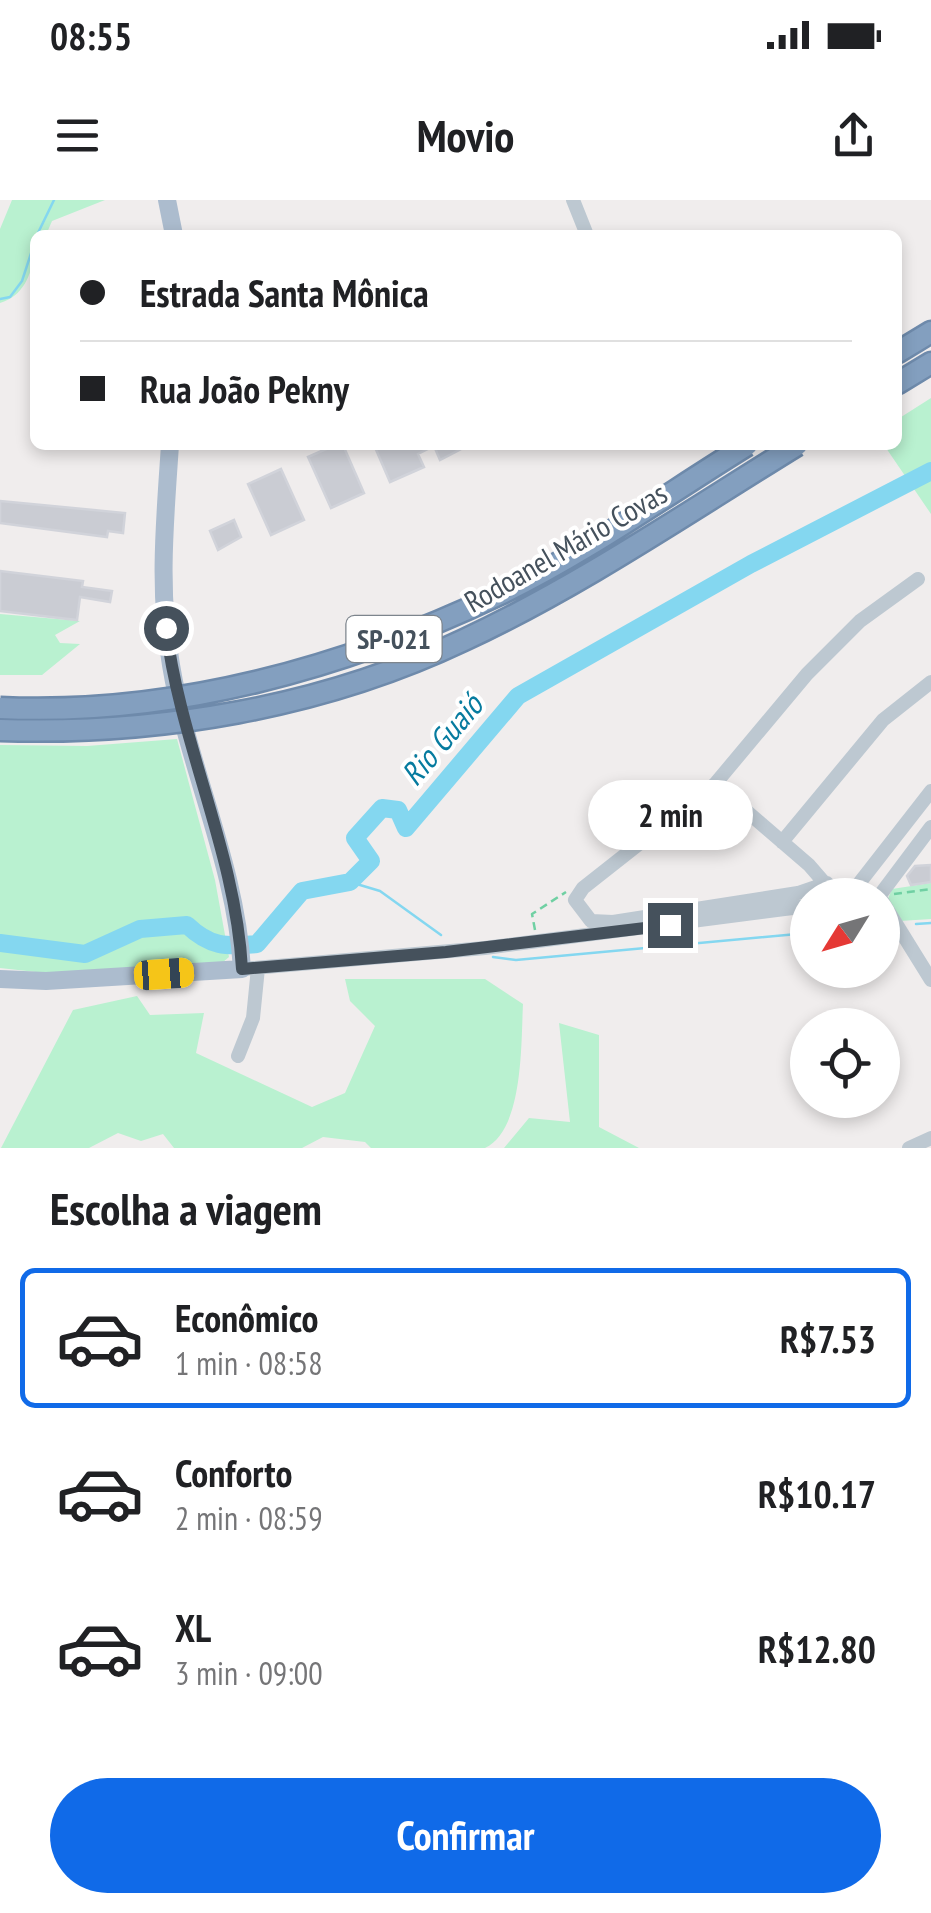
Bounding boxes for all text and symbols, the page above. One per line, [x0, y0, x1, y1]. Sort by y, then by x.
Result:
text: 08:55 [50, 11, 132, 60]
text: Movio [417, 106, 514, 164]
icon: menu [50, 108, 105, 163]
icon: share [826, 108, 881, 163]
text: Estrada Santa Mônica [140, 268, 429, 317]
text: Rua João Pekny [140, 364, 349, 413]
street label: Rodoanel Mário Covas [457, 473, 674, 620]
route start [144, 606, 189, 651]
road number: SP-021 [346, 616, 442, 662]
water label: Rio Guaió [391, 684, 493, 794]
callout: 2 min [588, 780, 752, 850]
text: 2 min [638, 794, 703, 836]
north arrow [790, 878, 900, 988]
map controls [790, 878, 900, 1118]
route end [648, 903, 693, 948]
car [133, 957, 195, 991]
button: locate [790, 1008, 900, 1118]
text: Escolha a viagem [50, 1179, 322, 1237]
icon: car [55, 1293, 145, 1383]
text: Econômico [175, 1293, 319, 1342]
text: R$7.53 [780, 1314, 876, 1363]
text: 1 min · 08:58 [175, 1342, 323, 1384]
icon: car [55, 1448, 145, 1538]
text: Conforto [175, 1448, 292, 1497]
text: R$10.17 [758, 1469, 876, 1518]
text: 2 min · 08:59 [175, 1497, 323, 1539]
icon: car [55, 1603, 145, 1693]
text: XL [175, 1603, 211, 1652]
text: R$12.80 [758, 1624, 876, 1673]
text: 3 min · 09:00 [175, 1652, 323, 1694]
button: Confirmar [50, 1778, 881, 1893]

